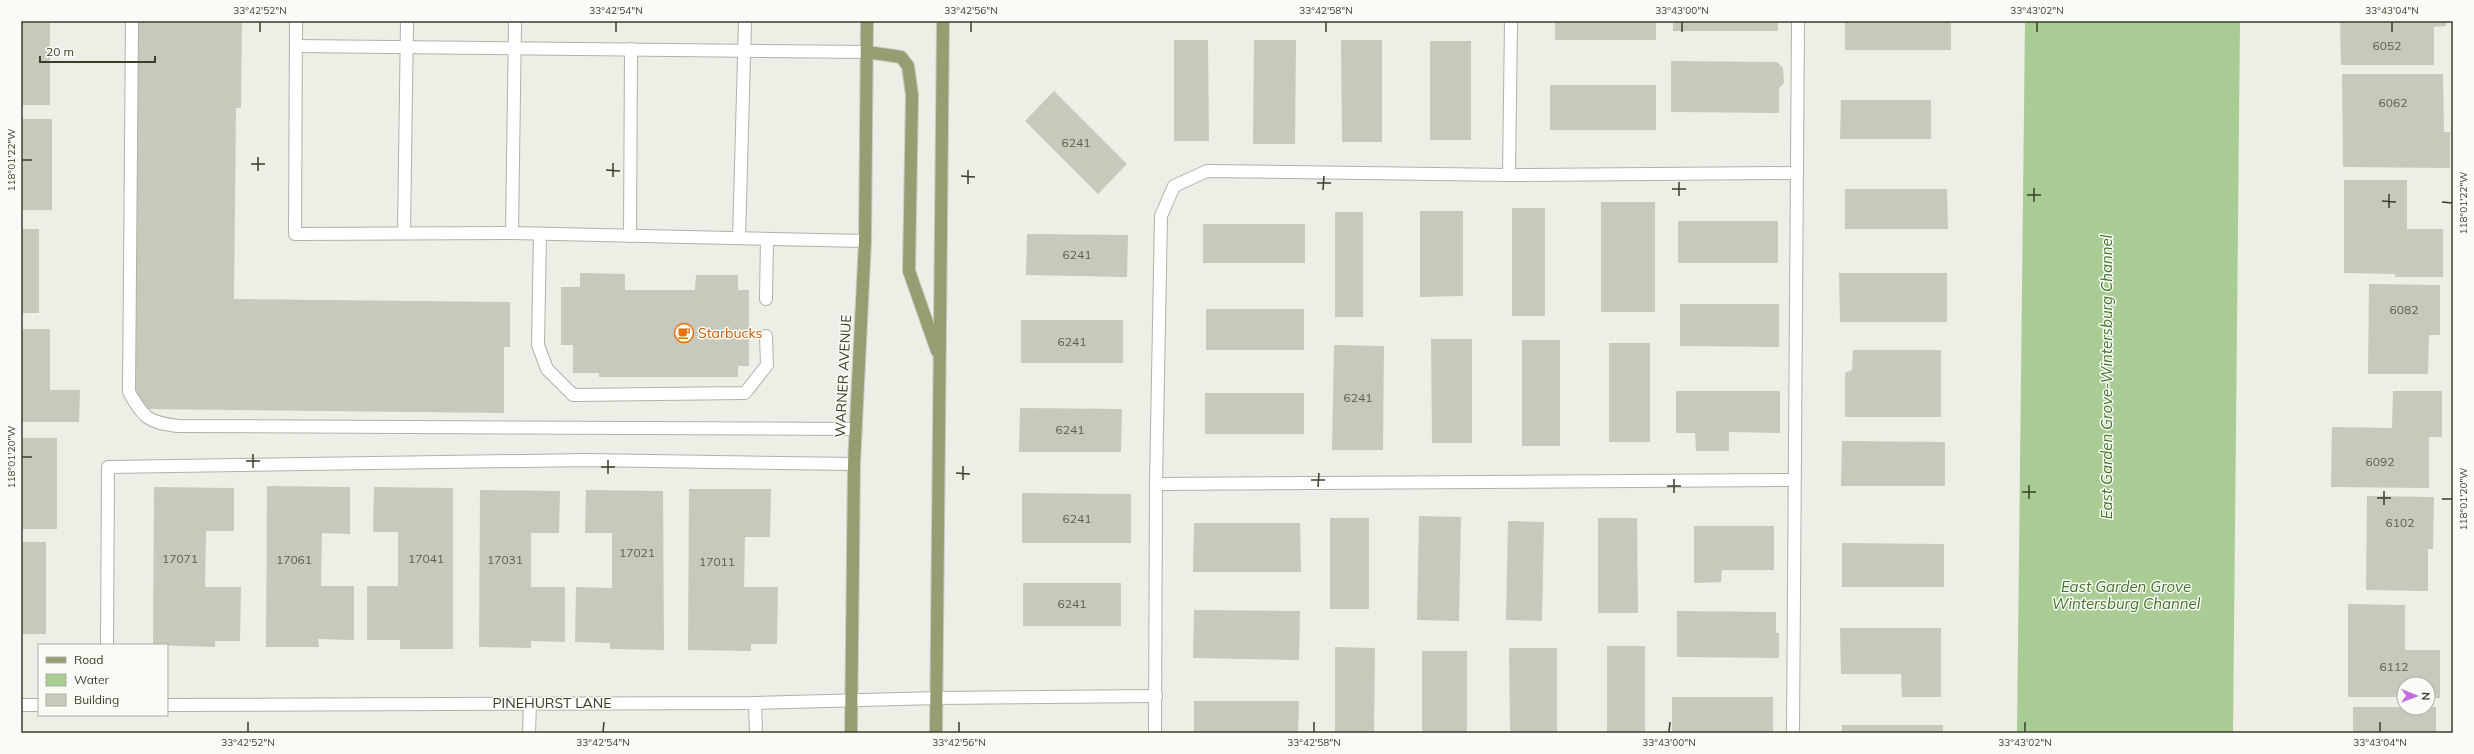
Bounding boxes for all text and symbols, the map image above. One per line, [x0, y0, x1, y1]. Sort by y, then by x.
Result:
text: 33°42'52"N [233, 4, 287, 17]
text: 33°42'54"N [589, 4, 643, 17]
text: 33°42'56"N [944, 4, 998, 17]
text: 33°42'58"N [1299, 4, 1353, 17]
text: 33°43'00"N [1655, 4, 1709, 17]
text: 33°43'02"N [2010, 4, 2064, 17]
text: 33°43'04"N [2365, 4, 2419, 17]
scale bar [40, 38, 155, 64]
house number: 6052 [2373, 38, 2401, 53]
text: 20 m [46, 44, 74, 59]
house number: 6062 [2379, 95, 2407, 110]
text: 118°01'22"W [5, 129, 18, 191]
house number: 6241 [1062, 135, 1090, 150]
text: 118°01'22"W [2457, 172, 2470, 234]
water label: East Garden Grove-Wintersburg Channel [2097, 234, 2116, 519]
house number: 6241 [1063, 247, 1091, 262]
house number: 6082 [2390, 302, 2418, 317]
street label: WARNER AVENUE [831, 314, 855, 438]
cafe icon: Starbucks [673, 322, 695, 344]
place label: Starbucks [698, 324, 763, 342]
house number: 6241 [1058, 334, 1086, 349]
house number: 6241 [1344, 390, 1372, 405]
house number: 6241 [1056, 422, 1084, 437]
text: 118°01'20"W [5, 426, 18, 488]
house number: 6092 [2366, 454, 2394, 469]
text: 118°01'20"W [2457, 468, 2470, 530]
house number: 6241 [1063, 511, 1091, 526]
house number: 6102 [2386, 515, 2414, 530]
house number: 17021 [619, 545, 655, 560]
house number: 17071 [162, 551, 198, 566]
house number: 17041 [408, 551, 444, 566]
house number: 17061 [276, 552, 312, 567]
house number: 17031 [487, 552, 523, 567]
house number: 17011 [699, 554, 735, 569]
water label: East Garden Grove Wintersburg Channel [2052, 577, 2201, 613]
house number: 6241 [1058, 596, 1086, 611]
legend [38, 644, 168, 716]
text: Road [74, 652, 103, 667]
house number: 6112 [2380, 659, 2408, 674]
text: Water [74, 672, 110, 687]
north arrow [2396, 676, 2436, 716]
text: Building [74, 692, 119, 707]
text: N [2419, 692, 2433, 700]
street label: PINEHURST LANE [492, 694, 612, 712]
text: 33°42'52"N [221, 736, 275, 749]
text: 33°42'54"N [576, 736, 630, 749]
text: 33°42'56"N [932, 736, 986, 749]
text: 33°42'58"N [1287, 736, 1341, 749]
text: 33°43'00"N [1642, 736, 1696, 749]
text: 33°43'02"N [1998, 736, 2052, 749]
text: 33°43'04"N [2353, 736, 2407, 749]

